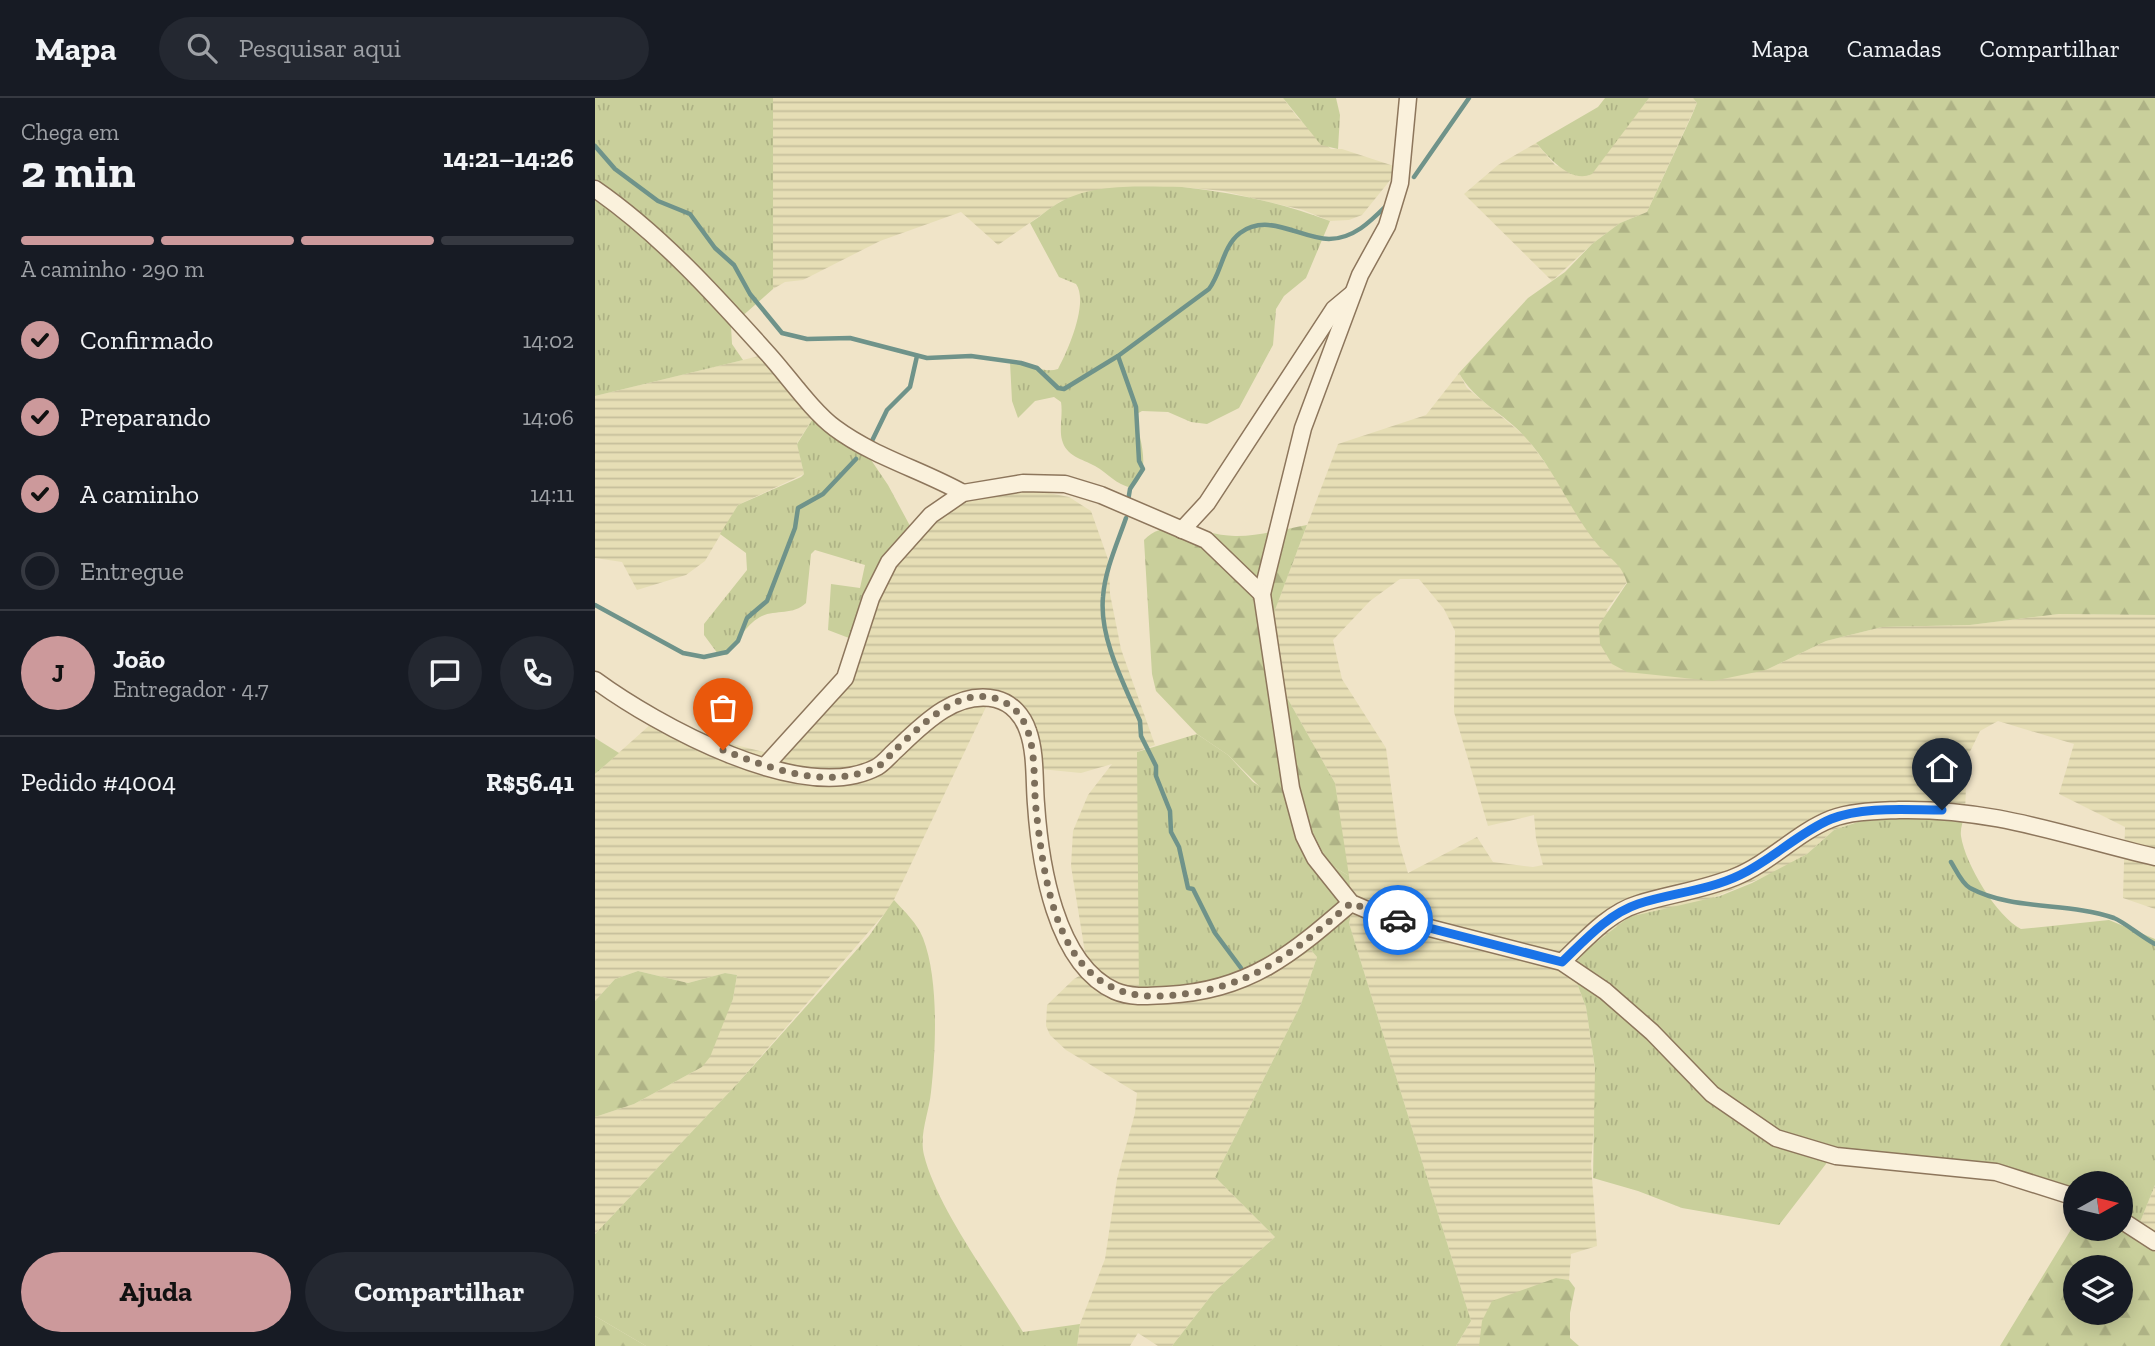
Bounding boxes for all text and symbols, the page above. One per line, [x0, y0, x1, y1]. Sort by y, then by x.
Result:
search box [159, 17, 649, 80]
text: Mapa [35, 29, 117, 68]
icon: search [183, 29, 221, 67]
text: Pesquisar aqui [239, 32, 401, 64]
text: Mapa [1751, 34, 1809, 63]
text: Camadas [1847, 34, 1941, 63]
text: Compartilhar [1979, 34, 2120, 63]
text: Chega em [21, 118, 119, 146]
text: 14:21–14:26 [443, 142, 574, 174]
text: 2 min [21, 144, 136, 199]
text: A caminho · 290 m [21, 255, 204, 283]
icon: check [21, 321, 59, 359]
text: Confirmado [80, 324, 213, 356]
text: 14:02 [523, 326, 574, 354]
icon: check [21, 398, 59, 436]
text: Preparando [80, 401, 211, 433]
text: 14:06 [522, 403, 574, 431]
icon: check [21, 475, 59, 513]
text: A caminho [80, 478, 199, 510]
text: 14:11 [530, 480, 574, 508]
text: Entregue [80, 555, 184, 587]
button: chat [408, 636, 482, 710]
button: phone [500, 636, 574, 710]
text: João [113, 643, 165, 675]
text: J [52, 657, 64, 689]
text: Entregador · 4.7 [113, 675, 269, 703]
pin [693, 678, 753, 750]
icon: bag [704, 689, 742, 727]
pin [1912, 738, 1972, 810]
icon: home [1923, 749, 1961, 787]
text: Pedido #4004 [21, 766, 176, 798]
text: R$56.41 [486, 766, 574, 798]
courier [1363, 885, 1433, 955]
icon: car [1379, 901, 1417, 939]
north arrow [2063, 1171, 2133, 1241]
map controls [2063, 1171, 2133, 1325]
button: Ajuda [21, 1252, 291, 1332]
button: Compartilhar [305, 1252, 574, 1332]
button: layers [2063, 1255, 2133, 1325]

